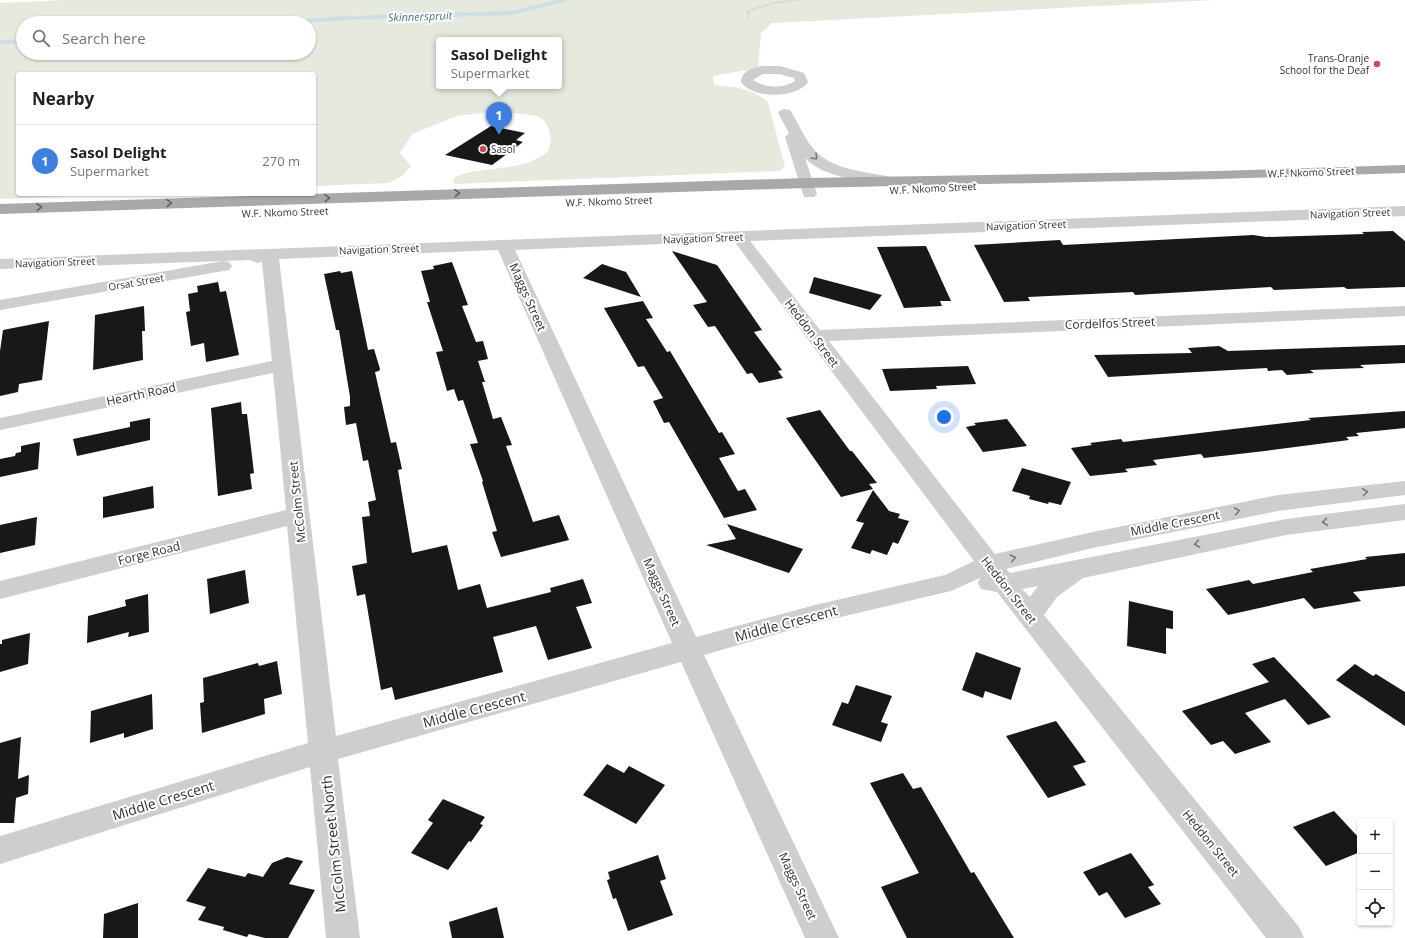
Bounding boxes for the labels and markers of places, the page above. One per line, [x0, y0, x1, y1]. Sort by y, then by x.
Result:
place label: Trans-Oranje School for the Deaf [1280, 51, 1370, 77]
marker: Trans-Oranje School for the Deaf [1372, 59, 1382, 69]
pin: 1 [486, 102, 512, 135]
place label: Sasol [491, 142, 515, 156]
marker: Sasol [478, 144, 488, 154]

